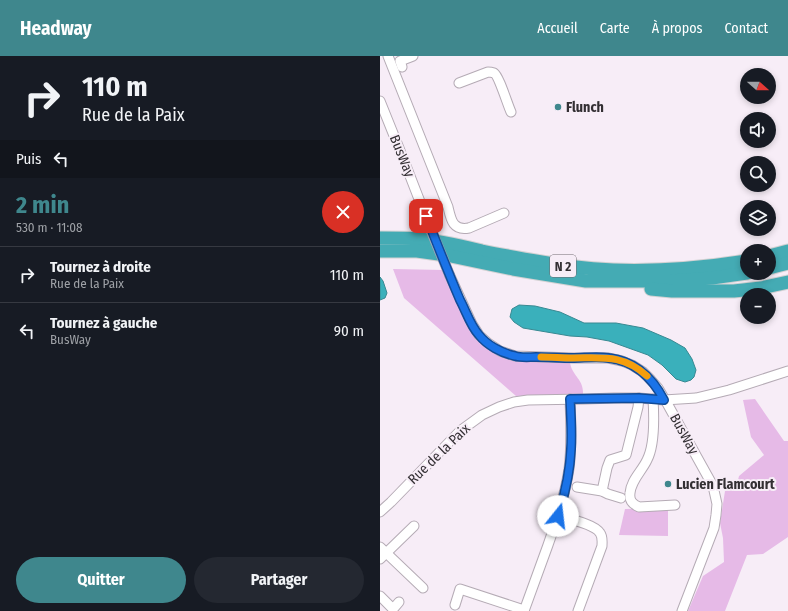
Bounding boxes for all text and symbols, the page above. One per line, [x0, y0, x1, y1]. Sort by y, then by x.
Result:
text: Headway [20, 17, 92, 40]
text: Accueil [537, 20, 578, 37]
text: Carte [600, 20, 630, 37]
text: À propos [652, 20, 703, 37]
text: Contact [725, 20, 768, 37]
north arrow [740, 68, 776, 104]
map controls [740, 68, 776, 324]
text: 110 m [82, 70, 148, 103]
icon: right [16, 72, 68, 124]
place label: Flunch [566, 99, 604, 116]
marker: Flunch [553, 102, 563, 112]
text: Rue de la Paix [82, 104, 185, 126]
button: sound [740, 112, 776, 148]
street label: BusWay [386, 132, 418, 180]
icon: left [50, 148, 72, 170]
text: Puis [16, 150, 42, 168]
button: search [740, 156, 776, 192]
text: 2 min [16, 191, 69, 219]
button: close [322, 191, 364, 233]
pin [409, 199, 443, 233]
button: layers [740, 200, 776, 236]
icon: arrive [415, 205, 437, 227]
text: 530 m · 11:08 [16, 220, 82, 235]
button: + [740, 244, 776, 280]
road number: N 2 [550, 255, 576, 277]
text: Tournez à droite [50, 258, 151, 276]
icon: right [16, 264, 38, 286]
text: 110 m [330, 266, 364, 284]
text: Rue de la Paix [50, 276, 124, 291]
button: − [740, 288, 776, 324]
text: Tournez à gauche [50, 314, 157, 332]
icon: left [16, 320, 38, 342]
text: 90 m [334, 322, 364, 340]
text: BusWay [50, 332, 91, 347]
street label: BusWay [666, 411, 702, 458]
street label: Rue de la Paix [404, 420, 474, 488]
place label: Lucien Flamcourt [676, 476, 776, 493]
marker: Lucien Flamcourt [663, 479, 673, 489]
position arrow [537, 495, 579, 537]
button: Quitter [16, 557, 186, 603]
button: Partager [194, 557, 364, 603]

